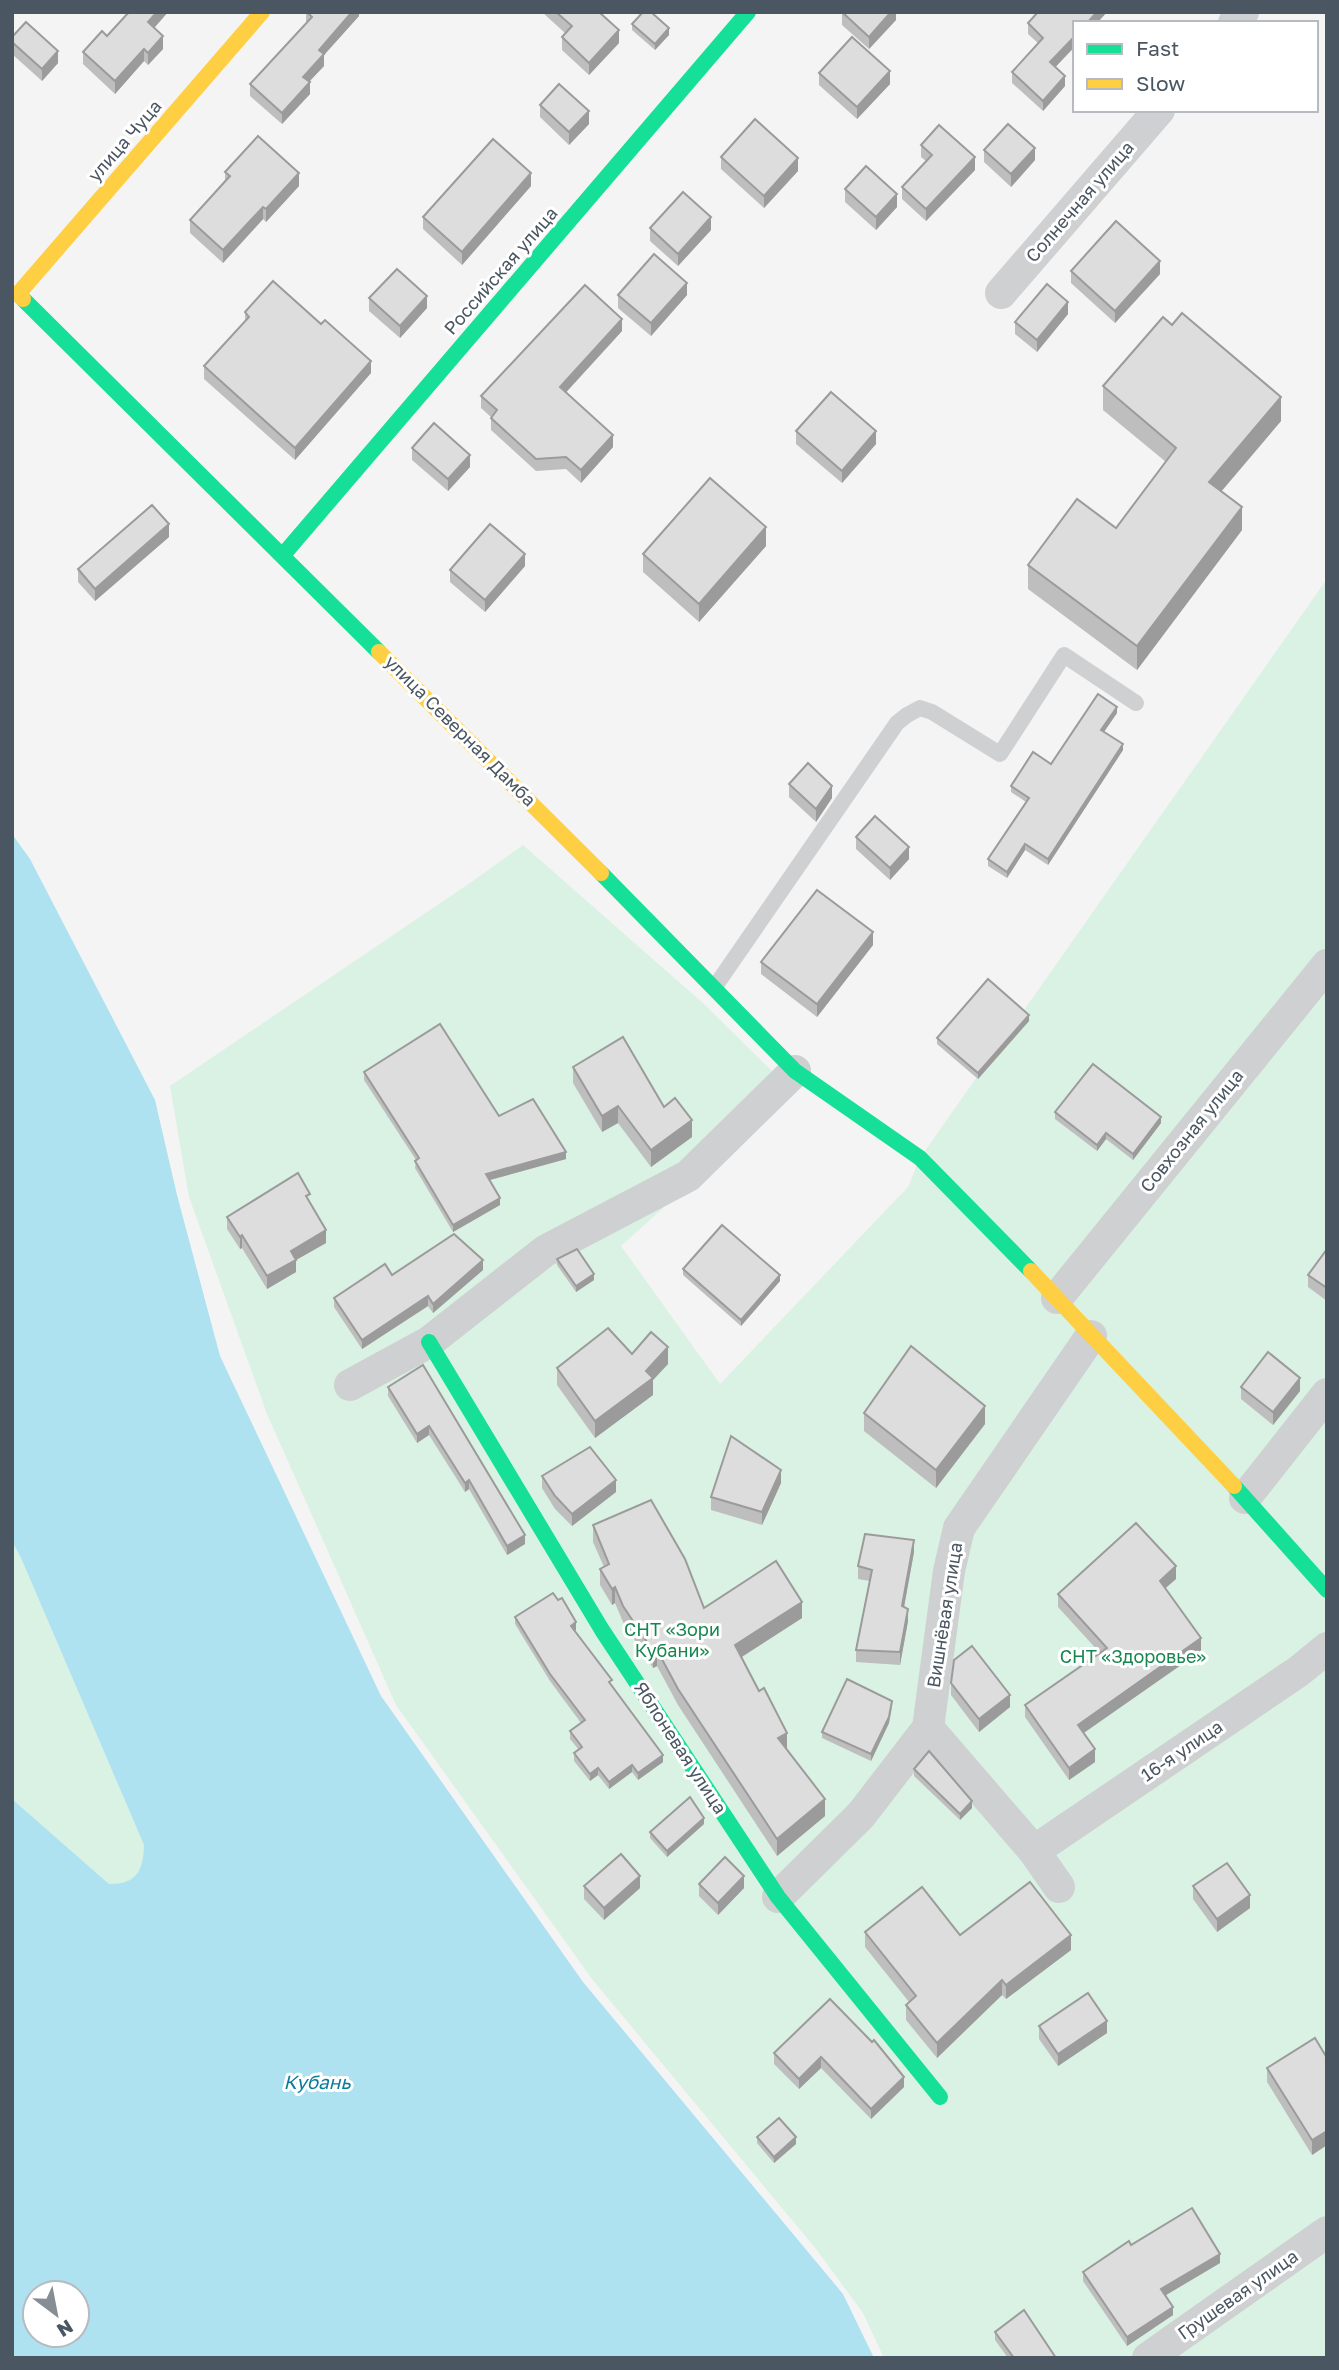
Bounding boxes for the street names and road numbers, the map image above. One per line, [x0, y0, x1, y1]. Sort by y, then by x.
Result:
street label: улица Чуца [83, 95, 166, 186]
street label: Солнечная улица [1021, 136, 1138, 266]
street label: Российская улица [439, 202, 562, 339]
street label: улица Северная Дамба [381, 650, 541, 810]
street label: Совхозная улица [1135, 1065, 1247, 1196]
street label: Вишнёвая улица [922, 1541, 966, 1689]
street label: Яблоневая улица [630, 1677, 732, 1818]
street label: 16-я улица [1136, 1715, 1227, 1786]
street label: Грушевая улица [1173, 2245, 1302, 2344]

